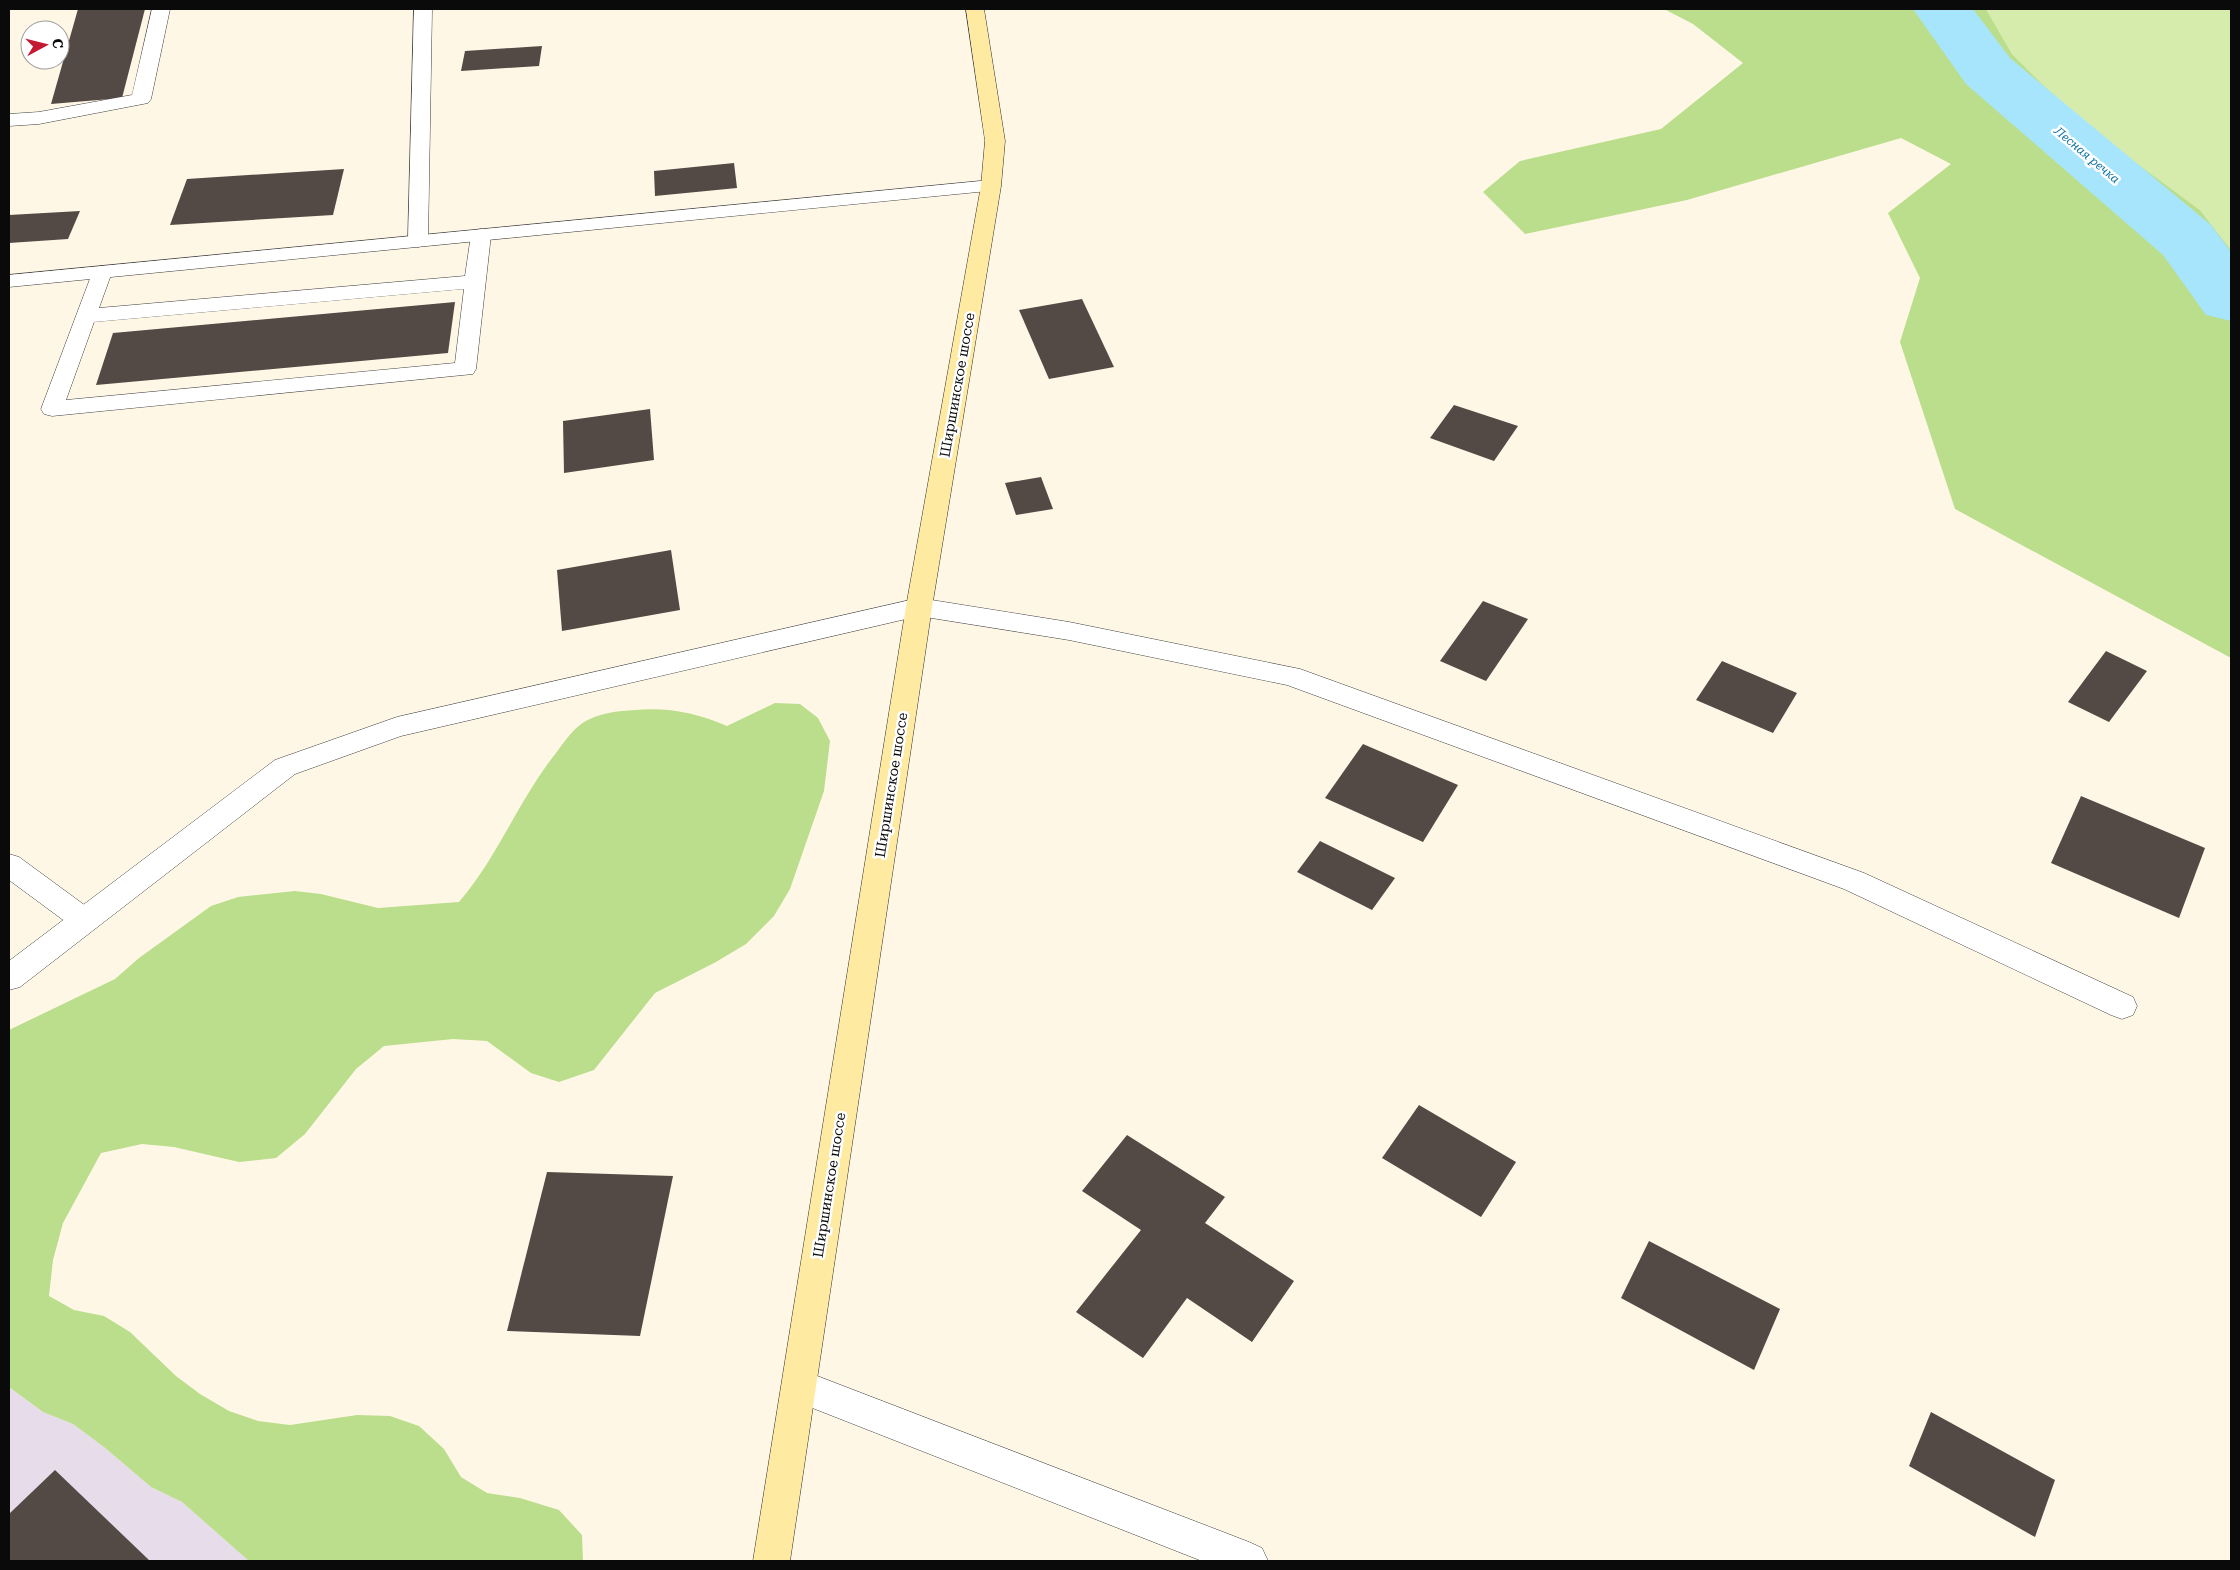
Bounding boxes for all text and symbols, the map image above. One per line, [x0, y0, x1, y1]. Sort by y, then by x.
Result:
north arrow [20, 20, 70, 70]
text: С [49, 38, 66, 49]
water label: Лесная речка [2051, 123, 2122, 186]
street label: Ширшинское шоссе [936, 311, 978, 459]
street label: Ширшинское шоссе [872, 711, 910, 859]
street label: Ширшинское шоссе [810, 1111, 848, 1259]

